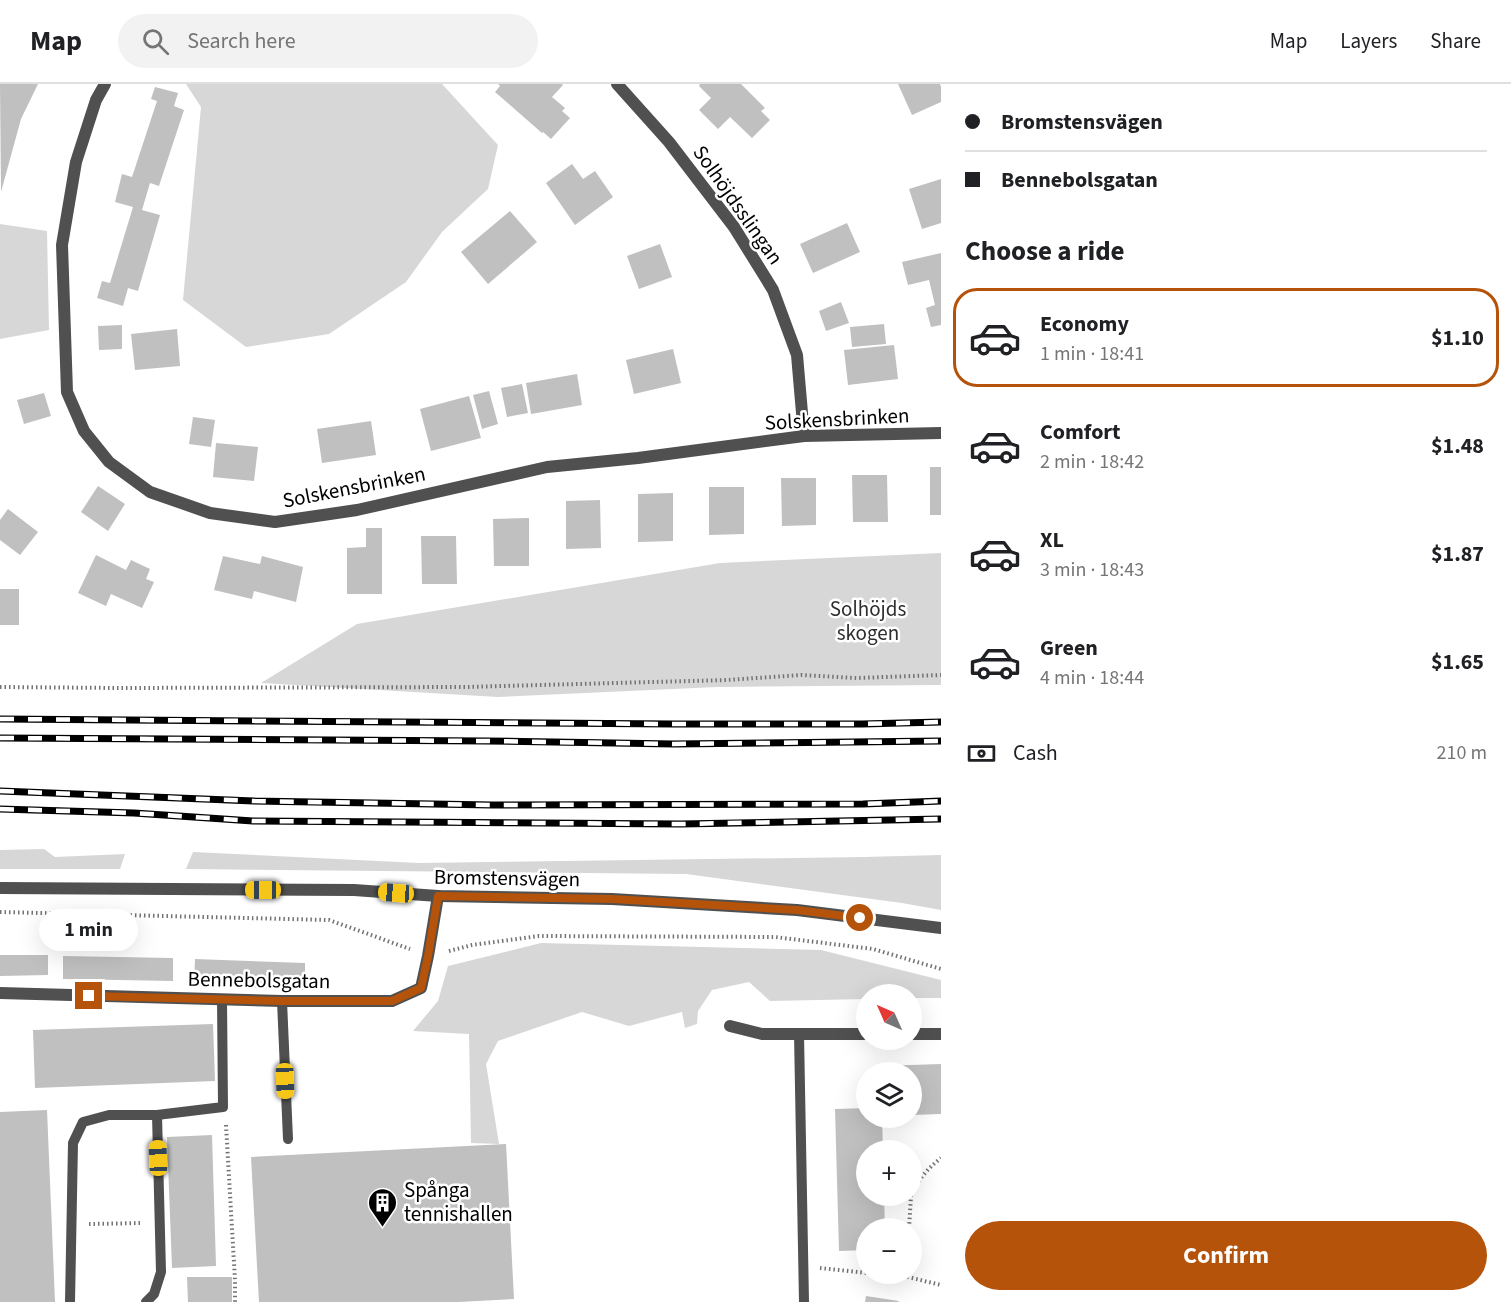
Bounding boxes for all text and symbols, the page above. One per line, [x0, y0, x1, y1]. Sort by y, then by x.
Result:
search box [118, 14, 538, 68]
text: Map [30, 21, 82, 61]
icon: search [139, 25, 172, 58]
text: Search here [187, 25, 296, 57]
text: Map [1270, 26, 1307, 56]
text: Layers [1340, 26, 1397, 56]
text: Share [1430, 26, 1481, 56]
text: Bromstensvägen [1001, 106, 1163, 138]
street label: Solhöjdsslingan [686, 139, 790, 271]
text: Bennebolsgatan [1001, 164, 1158, 196]
text: Choose a ride [965, 232, 1125, 271]
text: Economy [1040, 308, 1129, 340]
icon: car [968, 311, 1022, 365]
text: $1.10 [1431, 322, 1484, 354]
text: 1 min · 18:41 [1040, 340, 1144, 368]
street label: Solskensbrinken [764, 400, 910, 438]
text: Comfort [1040, 416, 1121, 448]
icon: car [968, 419, 1022, 473]
text: $1.48 [1431, 430, 1484, 462]
text: 2 min · 18:42 [1040, 448, 1144, 476]
street label: Solskensbrinken [280, 458, 428, 516]
text: XL [1040, 524, 1064, 556]
icon: car [968, 527, 1022, 581]
text: $1.87 [1431, 538, 1484, 570]
text: 3 min · 18:43 [1040, 556, 1144, 584]
park label: Solhöjds skogen [830, 594, 906, 648]
text: Green [1040, 632, 1098, 664]
icon: car [968, 635, 1022, 689]
text: $1.65 [1431, 646, 1484, 678]
text: 4 min · 18:44 [1040, 664, 1144, 692]
icon: cash [965, 737, 998, 770]
text: Cash [1013, 737, 1058, 769]
text: 210 m [1437, 739, 1487, 767]
street label: Bromstensvägen [434, 862, 580, 894]
car [245, 881, 281, 899]
car [377, 883, 415, 903]
route start [846, 904, 873, 931]
callout: 1 min [40, 909, 138, 951]
text: 1 min [64, 916, 113, 944]
street label: Bennebolsgatan [187, 964, 331, 996]
route end [75, 982, 102, 1009]
north arrow [856, 984, 922, 1050]
map controls [856, 984, 922, 1284]
button: layers [856, 1062, 922, 1128]
car [275, 1063, 295, 1099]
car [148, 1140, 168, 1176]
button: + [856, 1140, 922, 1206]
place label: Spånga tennishallen [404, 1175, 513, 1229]
building icon: Spånga tennishallen [367, 1186, 399, 1228]
button: − [856, 1218, 922, 1284]
button: Confirm [965, 1221, 1487, 1290]

